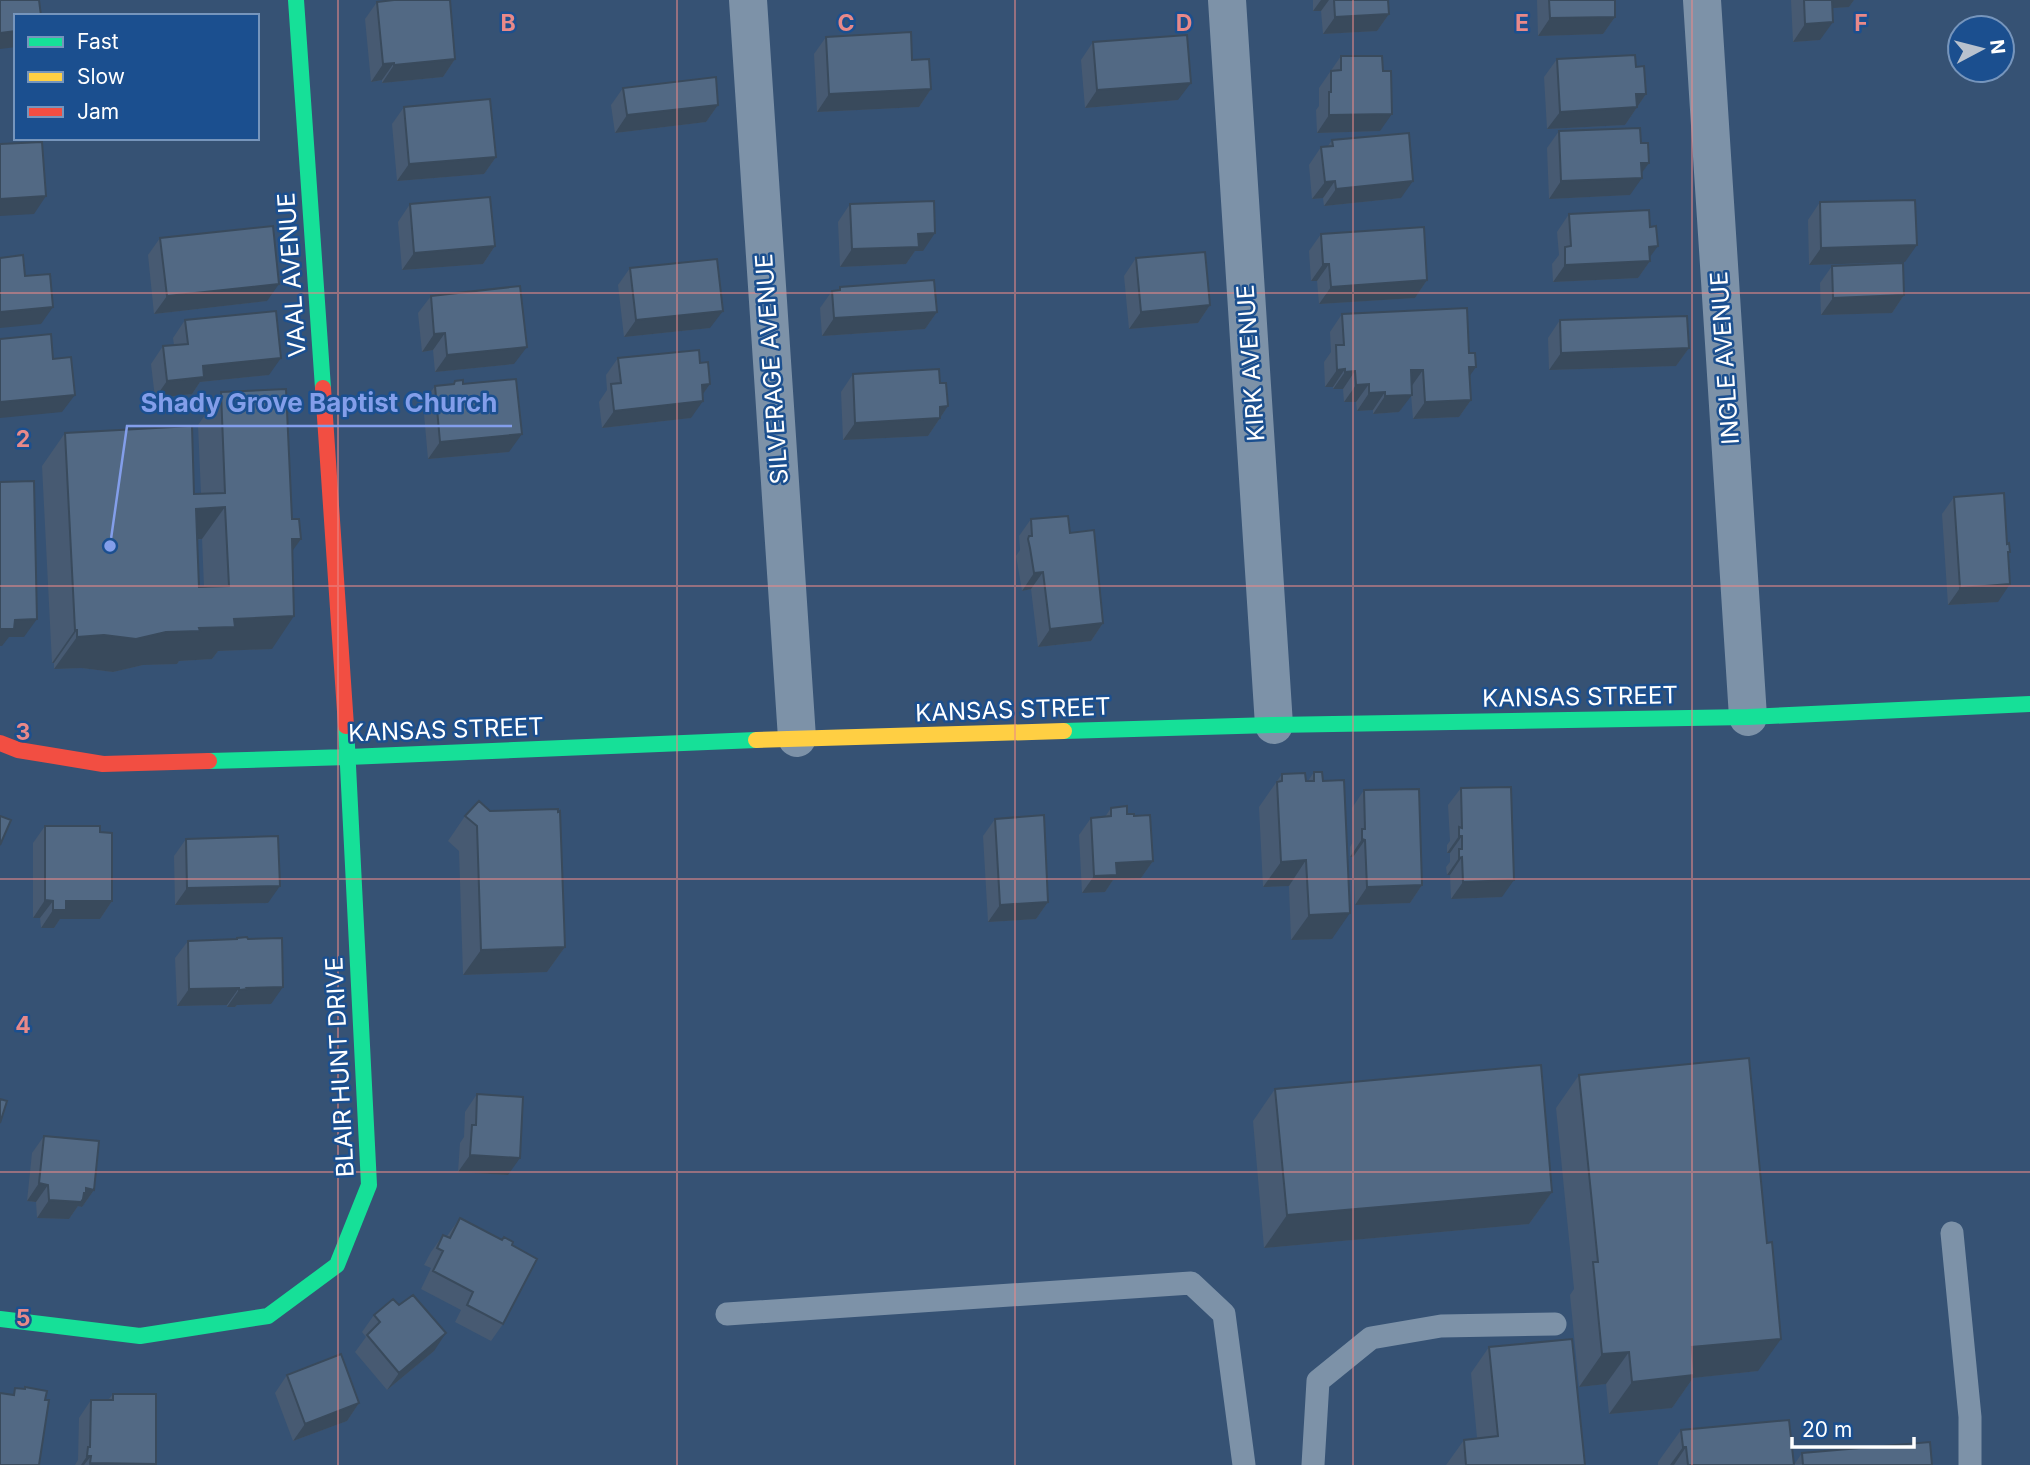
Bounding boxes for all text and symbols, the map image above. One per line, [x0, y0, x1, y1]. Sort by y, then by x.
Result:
text: B [500, 9, 516, 37]
text: C [837, 9, 855, 37]
text: D [1176, 9, 1192, 37]
text: E [1515, 9, 1529, 37]
text: F [1854, 9, 1868, 37]
legend [14, 14, 259, 140]
north arrow [1946, 14, 2016, 84]
text: Fast [77, 29, 119, 54]
text: N [1985, 38, 2010, 56]
text: Slow [77, 64, 125, 89]
text: Jam [77, 99, 119, 124]
street label: VAAL AVENUE [271, 192, 312, 358]
street label: SILVERAGE AVENUE [749, 253, 794, 485]
street label: INGLE AVENUE [1704, 271, 1745, 446]
street label: KIRK AVENUE [1231, 284, 1270, 442]
callout: Shady Grove Baptist Church [127, 379, 512, 426]
text: Shady Grove Baptist Church [140, 387, 498, 418]
text: 2 [16, 425, 30, 453]
street label: KANSAS STREET [1482, 680, 1678, 713]
street label: KANSAS STREET [915, 692, 1111, 727]
street label: KANSAS STREET [348, 712, 544, 747]
text: 3 [16, 718, 30, 746]
street label: BLAIR HUNT DRIVE [319, 956, 360, 1178]
text: 4 [15, 1011, 31, 1039]
text: 5 [16, 1304, 30, 1332]
scale bar [1792, 1406, 1914, 1450]
text: 20 m [1802, 1417, 1852, 1442]

